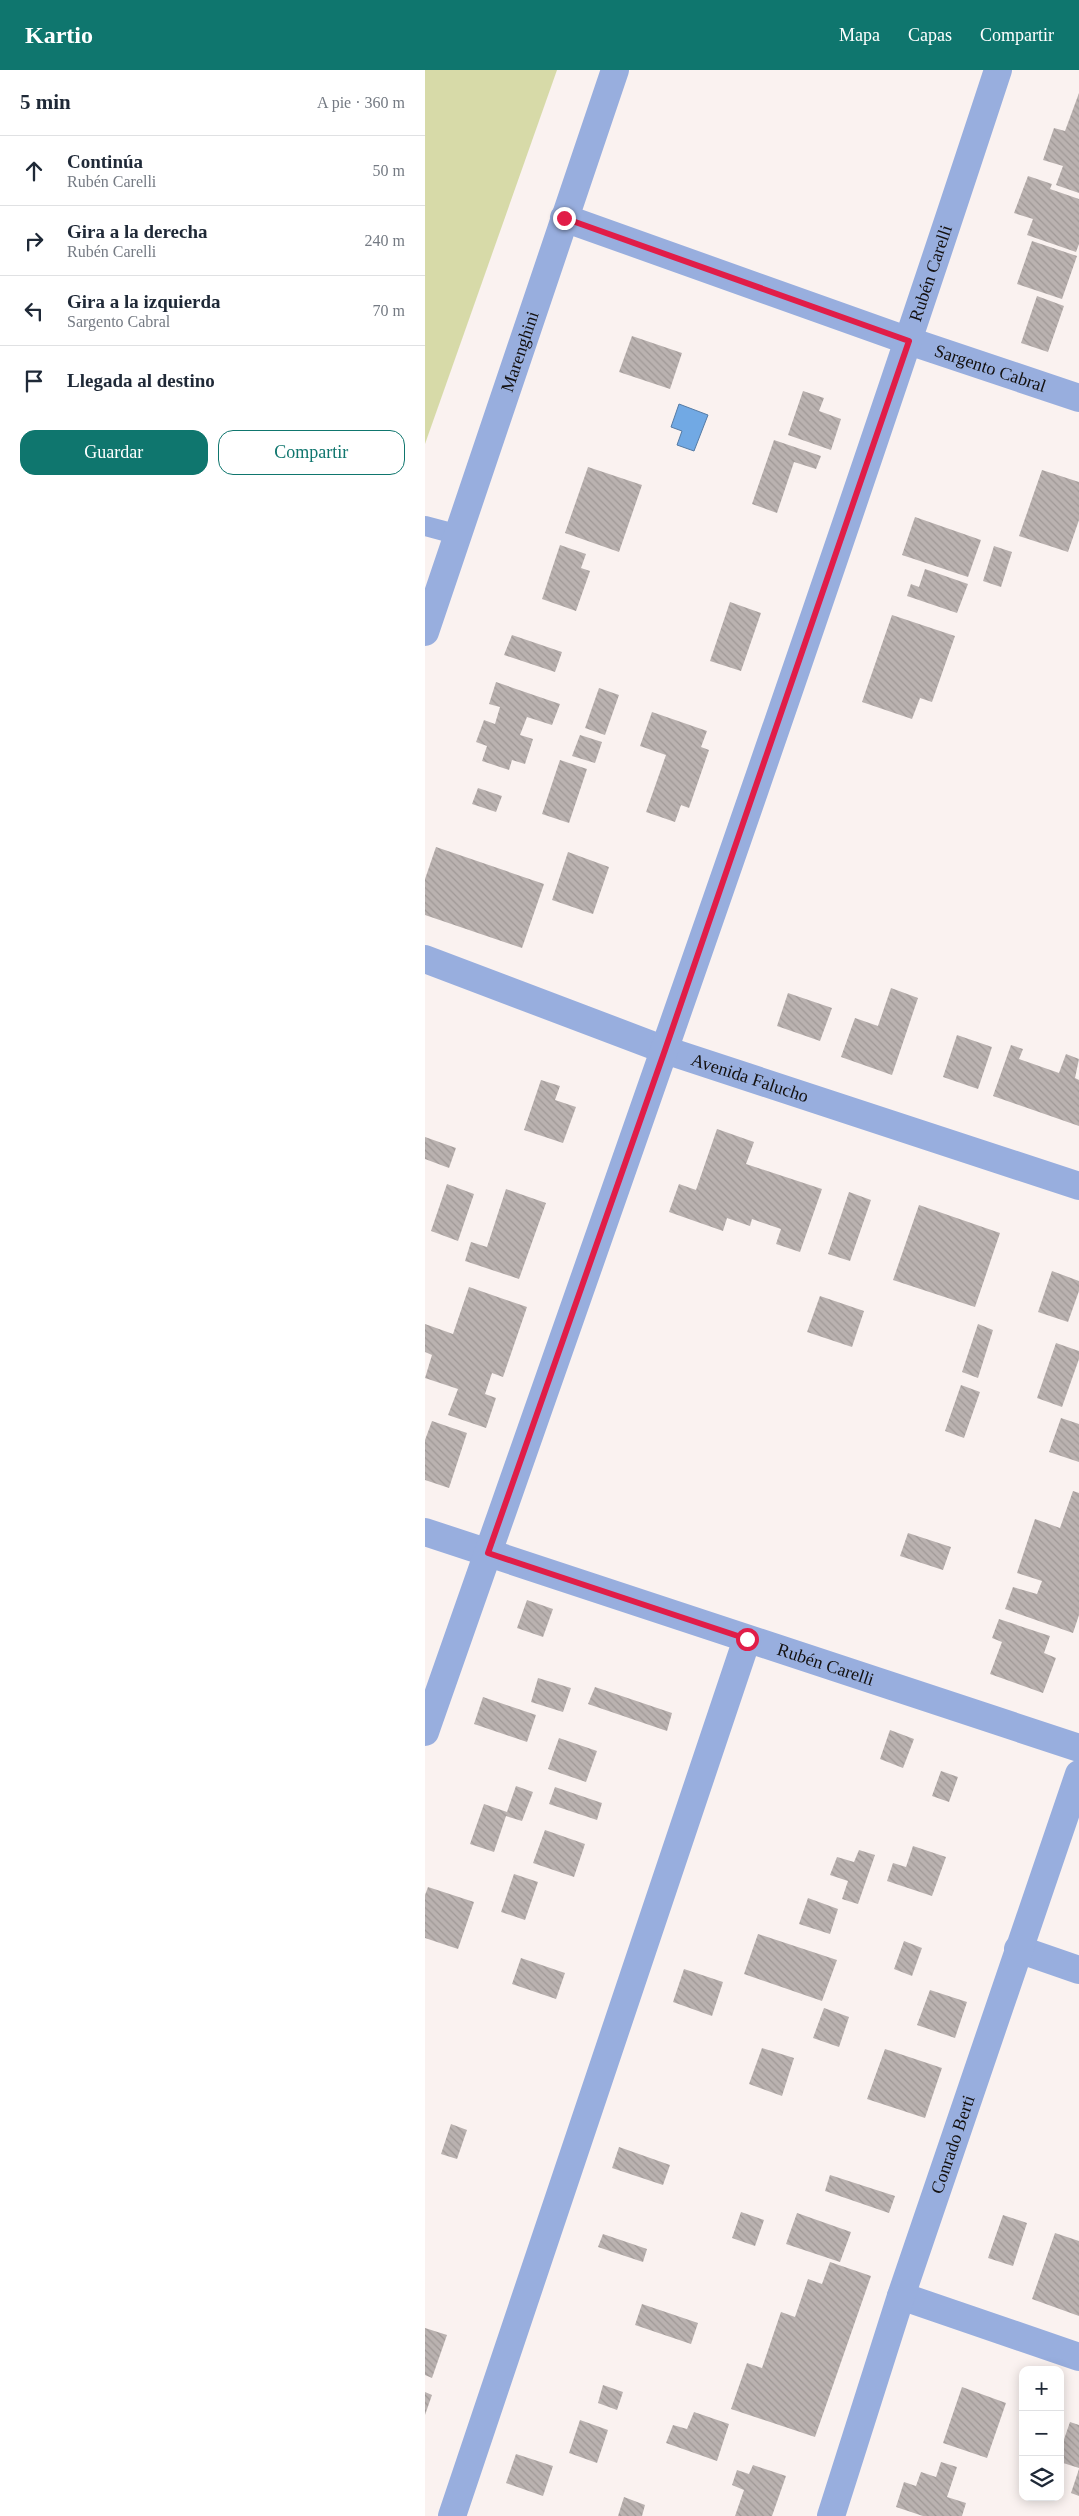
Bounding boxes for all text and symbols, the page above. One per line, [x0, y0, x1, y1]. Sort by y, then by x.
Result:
text: Kartio [25, 22, 93, 48]
text: Mapa [839, 25, 880, 45]
text: Capas [908, 25, 952, 45]
text: Compartir [980, 25, 1054, 45]
text: 5 min [20, 90, 71, 114]
text: A pie · 360 m [317, 94, 405, 111]
text: Continúa [67, 151, 143, 172]
icon: ahead [20, 157, 48, 185]
text: 50 m [373, 162, 405, 179]
text: Rubén Carelli [67, 173, 156, 190]
route end [553, 207, 576, 230]
text: Gira a la derecha [67, 221, 208, 242]
street label: Rubén Carelli [905, 222, 956, 324]
icon: right [20, 227, 48, 255]
text: 240 m [365, 232, 405, 249]
text: Rubén Carelli [67, 243, 156, 260]
text: Gira a la izquierda [67, 291, 221, 312]
icon: left [20, 297, 48, 325]
text: 70 m [373, 302, 405, 319]
street label: Marenghini [497, 309, 543, 395]
text: Sargento Cabral [67, 313, 170, 330]
street label: Sargento Cabral [932, 340, 1049, 396]
icon: arrive [20, 367, 48, 395]
text: Llegada al destino [67, 370, 215, 391]
button: Guardar [20, 430, 208, 475]
button: Compartir [218, 430, 405, 475]
street label: Avenida Falucho [689, 1049, 811, 1106]
route start [736, 1628, 759, 1651]
street label: Rubén Carelli [775, 1639, 877, 1690]
street label: Conrado Berti [927, 2093, 979, 2196]
map controls [1019, 2366, 1064, 2501]
button: + [1019, 2366, 1064, 2411]
button: − [1019, 2411, 1064, 2456]
button: layers [1019, 2456, 1064, 2501]

